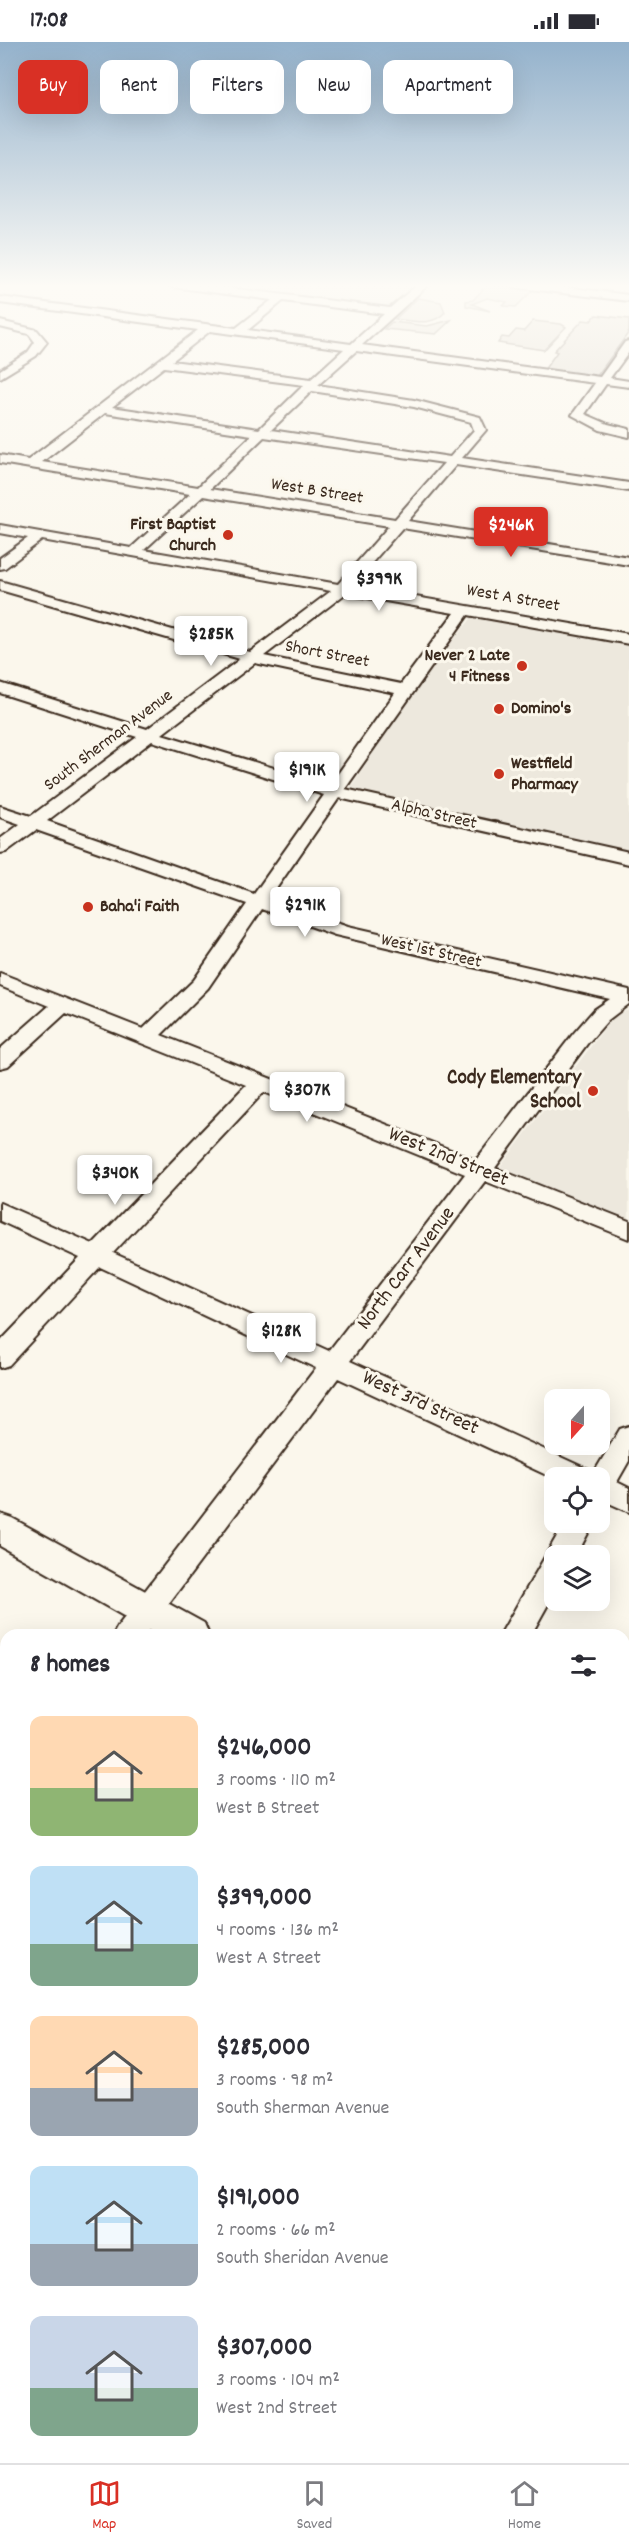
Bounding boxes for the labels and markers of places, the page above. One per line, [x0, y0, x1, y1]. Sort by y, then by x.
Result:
pin: $246K [469, 507, 553, 558]
place label: First Baptist Church [130, 513, 216, 559]
marker: First Baptist Church [221, 528, 235, 542]
pin: $399K [337, 561, 421, 612]
pin: $285K [169, 616, 253, 667]
place label: Never 2 Late 4 Fitness [425, 644, 510, 690]
marker: Never 2 Late 4 Fitness [515, 659, 529, 673]
place label: Domino's [511, 697, 572, 722]
marker: Domino's [492, 702, 506, 716]
pin: $191K [265, 752, 349, 803]
place label: Westfield Pharmacy [511, 752, 579, 798]
marker: Westfield Pharmacy [492, 767, 506, 781]
pin: $291K [263, 887, 347, 938]
place label: Baha'i Faith [100, 895, 179, 920]
marker: Baha'i Faith [81, 900, 95, 914]
place label: Cody Elementary School [447, 1064, 582, 1118]
pin: $307K [265, 1072, 349, 1123]
marker: Cody Elementary School [586, 1084, 600, 1098]
pin: $340K [73, 1155, 157, 1206]
pin: $128K [239, 1313, 323, 1364]

